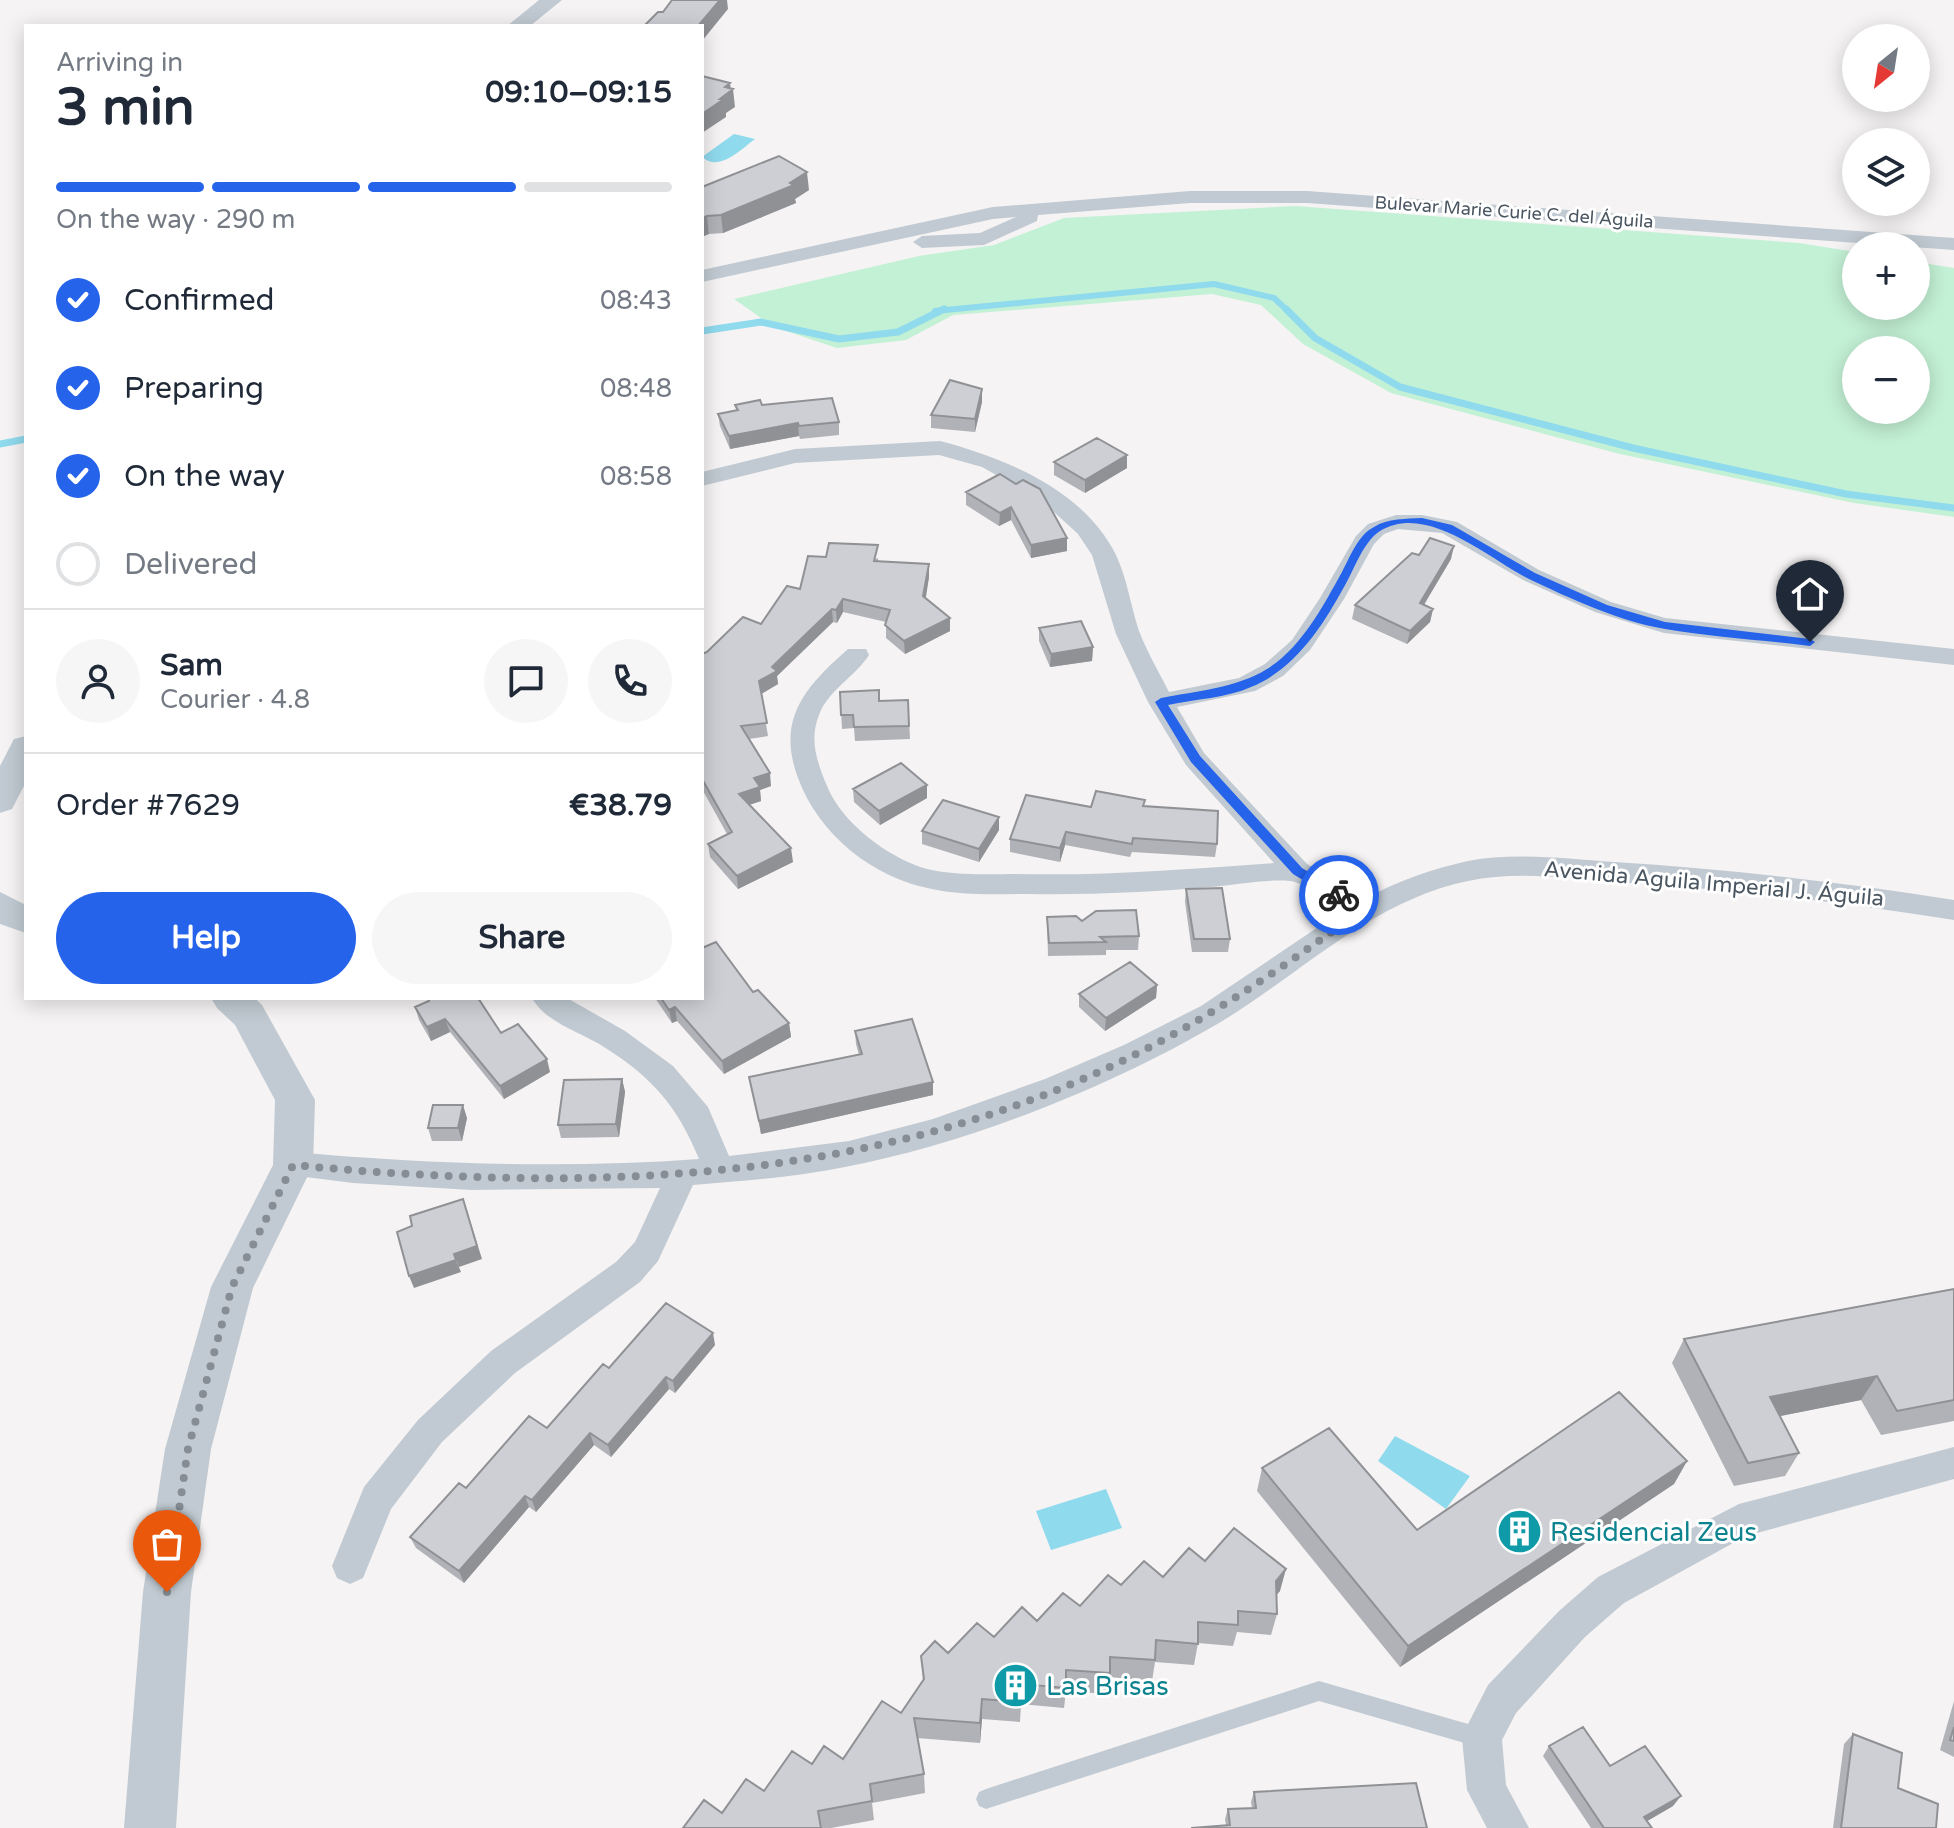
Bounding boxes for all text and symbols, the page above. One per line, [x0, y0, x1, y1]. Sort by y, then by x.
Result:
north arrow [1842, 24, 1930, 112]
map controls [1842, 24, 1930, 424]
text: Arriving in [56, 47, 183, 78]
text: 09:10–09:15 [485, 74, 672, 111]
text: 3 min [56, 76, 195, 139]
button: layers [1842, 128, 1930, 216]
street label: Bulevar Marie Curie C. del Águila [1374, 191, 1654, 233]
text: On the way · 290 m [56, 204, 295, 235]
button: + [1842, 232, 1930, 320]
icon: check [56, 278, 100, 322]
text: Confirmed [124, 282, 275, 319]
text: 08:43 [600, 285, 672, 316]
button: − [1842, 336, 1930, 424]
icon: check [56, 366, 100, 410]
text: Preparing [124, 370, 264, 407]
text: 08:48 [600, 373, 672, 404]
icon: check [56, 454, 100, 498]
text: On the way [124, 458, 285, 495]
text: 08:58 [600, 461, 672, 492]
text: Delivered [124, 546, 258, 583]
pin [1776, 560, 1844, 642]
icon: home [1788, 572, 1832, 616]
button: person [56, 639, 140, 723]
button: chat [484, 639, 568, 723]
button: phone [588, 639, 672, 723]
text: Sam [160, 647, 223, 684]
text: Courier · 4.8 [160, 684, 310, 715]
text: Order #7629 [56, 787, 240, 824]
text: €38.79 [569, 787, 672, 824]
courier [1299, 855, 1379, 935]
street label: Avenida Aguila Imperial J. Águila [1543, 855, 1885, 912]
icon: bike [1317, 873, 1361, 917]
button: Help [56, 892, 356, 984]
button: Share [372, 892, 672, 984]
building icon: Residencial Zeus [1495, 1508, 1543, 1556]
pin [133, 1510, 201, 1592]
place label: Residencial Zeus [1550, 1517, 1757, 1548]
icon: bag [145, 1522, 189, 1566]
building icon: Las Brisas [991, 1662, 1039, 1710]
place label: Las Brisas [1046, 1671, 1169, 1702]

